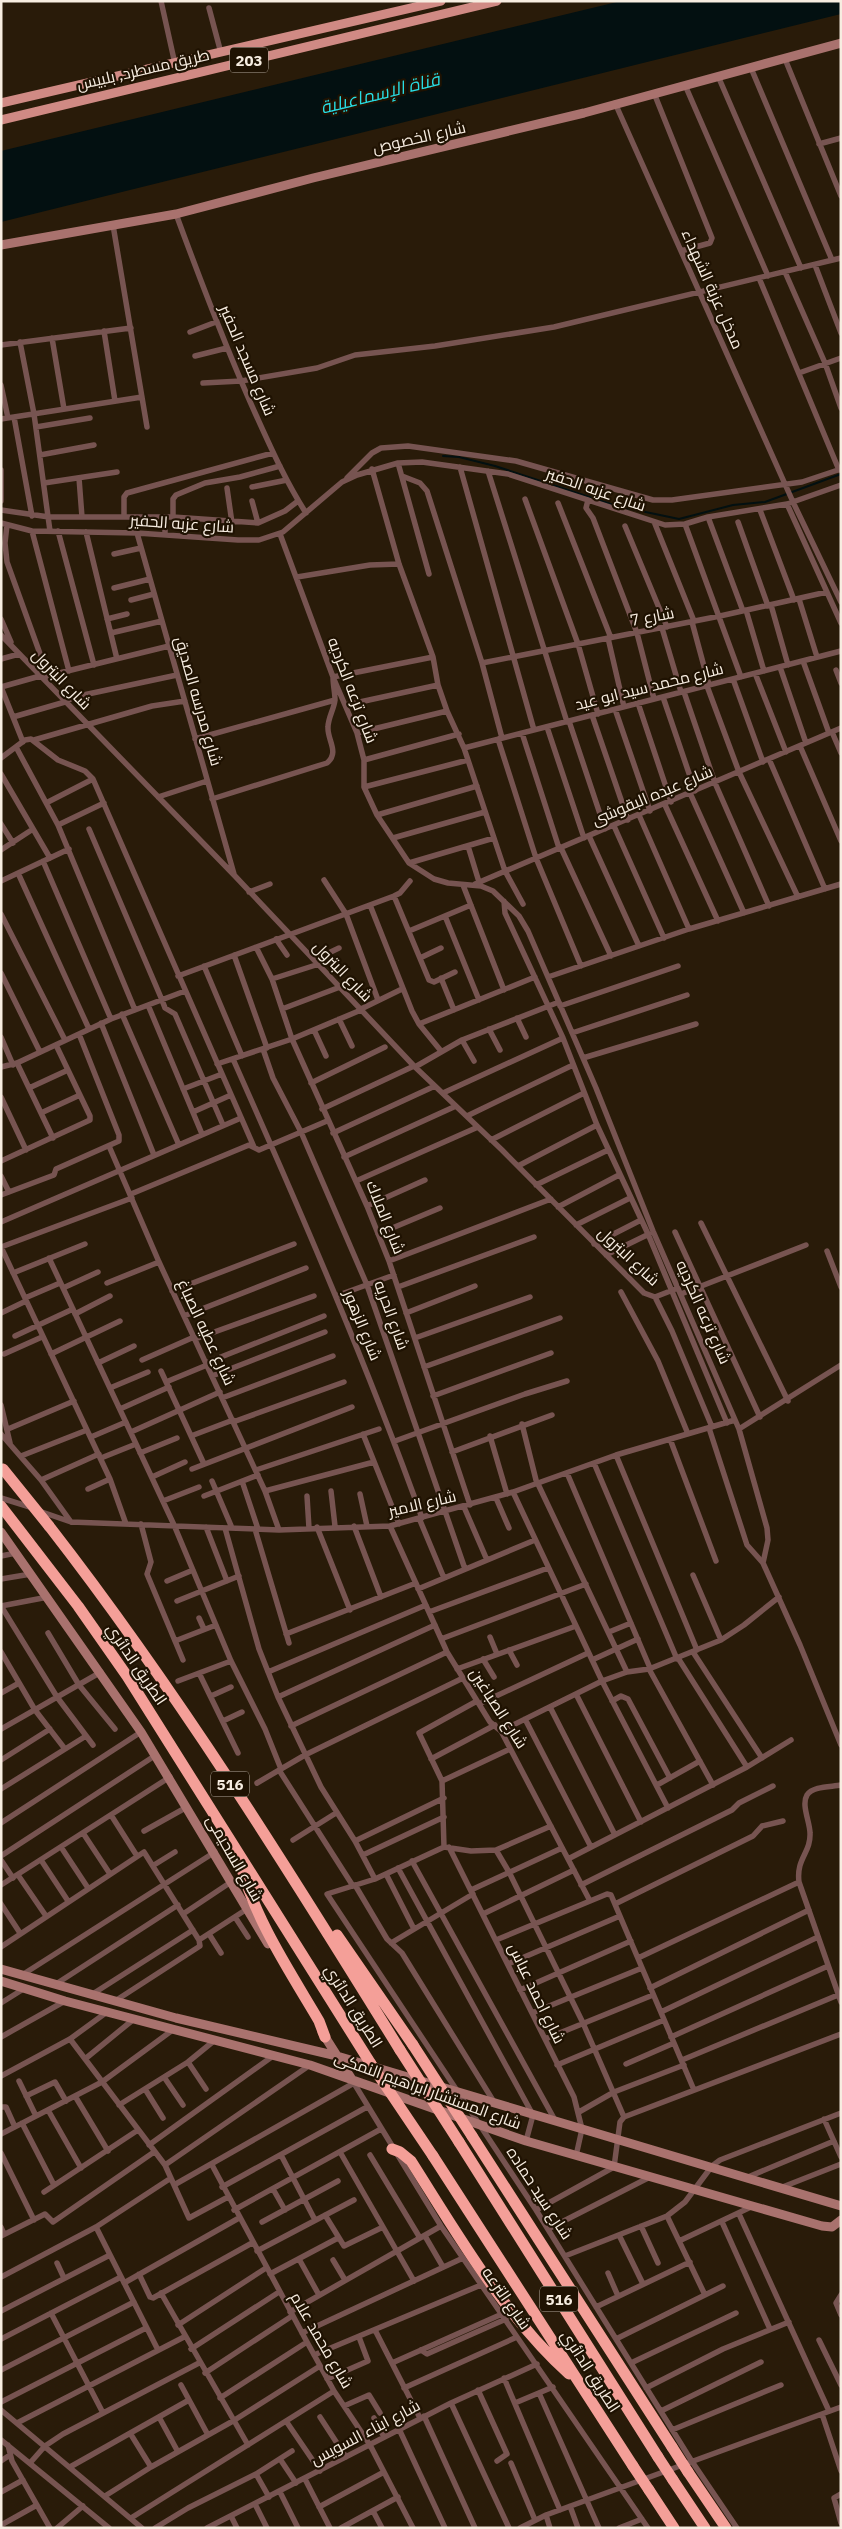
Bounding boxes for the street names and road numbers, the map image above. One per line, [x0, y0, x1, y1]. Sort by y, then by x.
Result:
street label: طريق مسطرد, بلبيس [75, 44, 212, 95]
road number: 203 [230, 48, 268, 72]
street label: شارع الخصوص [370, 117, 468, 159]
street label: مدخل عزبة الشهداء [677, 226, 748, 352]
street label: شارع مسجد الحفير [213, 300, 280, 419]
street label: شارع عزبه الحفير [542, 462, 649, 517]
street label: شارع عزبه الحفير [128, 509, 235, 539]
street label: شارع 7 [628, 602, 676, 632]
street label: شارع مدرسه الصديق [169, 634, 227, 769]
street label: شارع ترعه الكرديه [322, 634, 382, 746]
street label: شارع البترول [27, 644, 96, 715]
street label: شارع محمد سيد ابو عيد [573, 658, 726, 716]
street label: شارع عبده البقوشى [589, 761, 716, 831]
street label: شارع البترول [308, 936, 377, 1007]
street label: شارع الملاك [360, 1177, 410, 1257]
street label: شارع البترول [593, 1222, 664, 1291]
street label: شارع ترعه الكرديه [670, 1257, 736, 1368]
street label: شارع عطيه الصباغ [172, 1276, 240, 1389]
street label: شارع الحريه [368, 1277, 414, 1353]
street label: شارع الزهور [338, 1286, 386, 1364]
street label: شارع الامير [385, 1485, 458, 1523]
street label: الطريق الدائري [99, 1619, 172, 1711]
street label: شارع الصباغين [464, 1664, 532, 1753]
road number: 516 [211, 1772, 249, 1796]
street label: شارع السحيمى [200, 1811, 268, 1906]
street label: شارع احمد عباس [502, 1939, 570, 2047]
street label: الطريق الدائري [317, 1961, 387, 2053]
street label: شارع المستشار ابراهيم النمكى [331, 2047, 524, 2135]
street label: شارع سيد حماده [501, 2143, 577, 2244]
street label: شارع الترعه [477, 2263, 536, 2334]
road number: 516 [540, 2286, 578, 2312]
street label: شارع محمد علام [285, 2288, 358, 2393]
street label: الطريق الدائري [554, 2326, 625, 2418]
street label: شارع ابناء السويس [307, 2395, 424, 2471]

